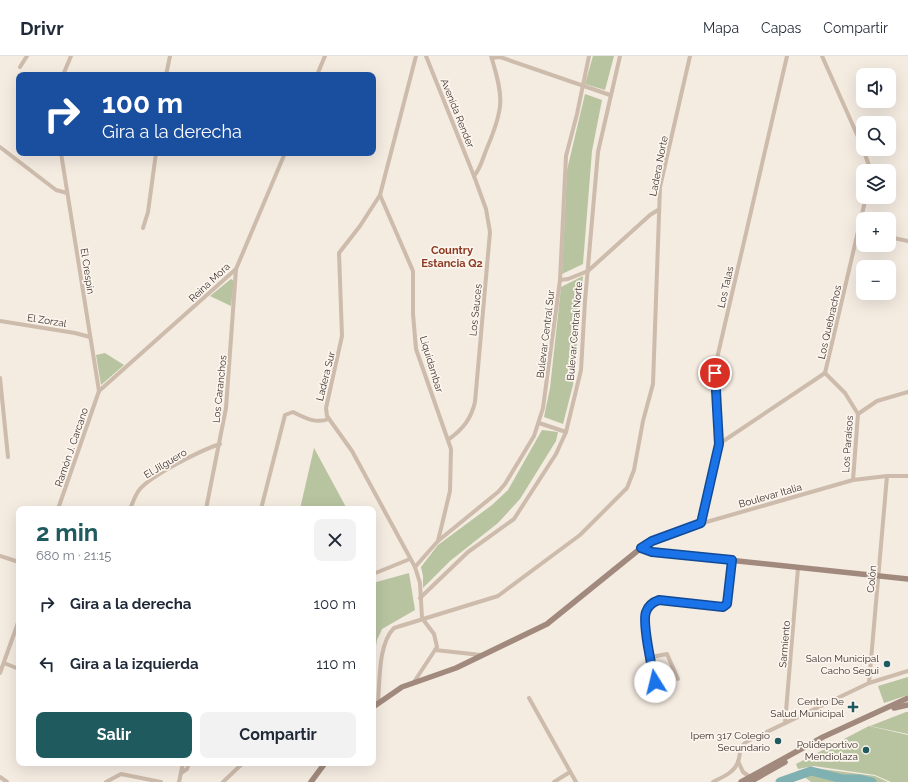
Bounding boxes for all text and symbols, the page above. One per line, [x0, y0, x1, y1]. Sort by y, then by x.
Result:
text: Drivr [20, 17, 64, 39]
text: Mapa [703, 20, 739, 36]
text: Capas [761, 20, 801, 36]
text: Compartir [823, 20, 888, 36]
map controls [856, 68, 896, 300]
button: sound [856, 68, 896, 108]
street label: Avenida Render [439, 77, 477, 150]
text: 100 m [102, 87, 183, 120]
icon: right [36, 88, 88, 140]
button: search [856, 116, 896, 156]
text: Gira a la derecha [102, 121, 242, 142]
street label: Ladera Norte [647, 135, 670, 197]
button: layers [856, 164, 896, 204]
button: + [856, 212, 896, 252]
district label: Country Estancia Q2 [421, 244, 483, 270]
street label: El Crespín [78, 247, 97, 295]
button: − [856, 260, 896, 300]
street label: Reina Mora [187, 261, 232, 304]
street label: Los Talas [715, 265, 736, 309]
street label: Bulevar Central Norte [565, 281, 584, 381]
street label: Los Sauces [467, 283, 484, 337]
street label: Los Quebrachos [816, 284, 843, 360]
street label: Bulevar Central Sur [535, 289, 556, 379]
street label: El Zorzal [26, 312, 68, 329]
street label: Liquidambar [418, 335, 445, 394]
street label: Ladera Sur [314, 350, 337, 402]
street label: Los Caranchos [210, 354, 229, 424]
pin [698, 356, 732, 390]
icon: arrive [704, 362, 726, 384]
street label: Ramón J. Carcano [53, 406, 90, 488]
street label: Los Paraísos [840, 415, 855, 473]
street label: El Jilguero [142, 446, 189, 480]
street label: Boulevar Italia [737, 481, 803, 510]
text: 2 min [36, 518, 98, 547]
button: close [314, 519, 356, 561]
text: 680 m · 21:15 [36, 548, 111, 563]
street label: Colón [865, 565, 878, 593]
icon: right [36, 593, 58, 615]
text: Gira a la derecha [70, 595, 191, 613]
text: 100 m [314, 595, 356, 613]
street label: Sarmiento [777, 620, 792, 668]
icon: left [36, 653, 58, 675]
place label: Salon Municipal Cacho Segui [806, 653, 879, 676]
text: Gira a la izquierda [70, 655, 199, 673]
text: 110 m [316, 655, 356, 673]
marker: Salon Municipal Cacho Segui [882, 659, 892, 669]
position arrow [634, 661, 676, 703]
place label: Centro De Salud Municipal [770, 696, 844, 719]
marker: Centro De Salud Municipal [847, 701, 859, 713]
button: Salir [36, 712, 192, 758]
button: Compartir [200, 712, 356, 758]
place label: Ipem 317 Colegio Secundario [691, 730, 770, 753]
marker: Ipem 317 Colegio Secundario [773, 736, 783, 746]
place label: Polideportivo Mendiolaza [797, 739, 858, 762]
marker: Polideportivo Mendiolaza [861, 745, 871, 755]

